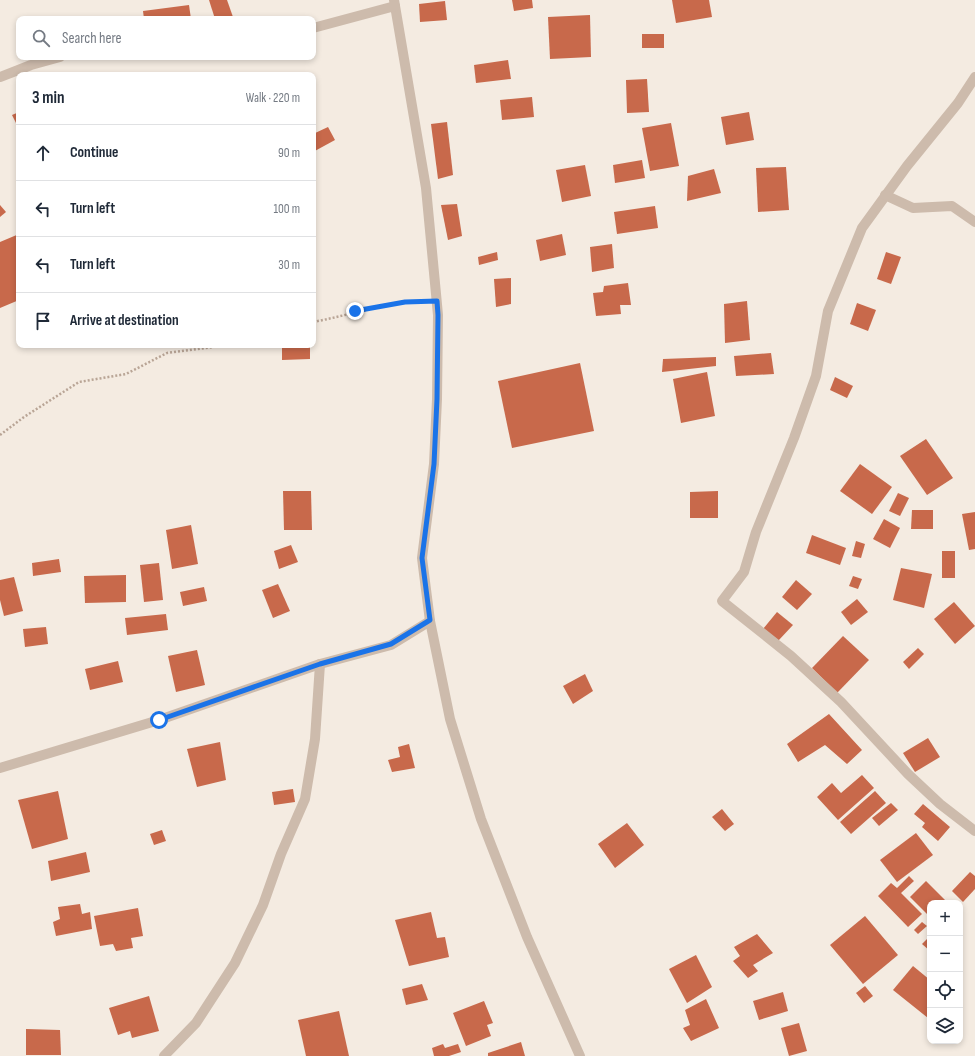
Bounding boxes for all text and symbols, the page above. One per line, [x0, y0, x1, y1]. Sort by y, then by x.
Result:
search box [16, 16, 316, 60]
icon: search [30, 27, 52, 49]
text: Search here [62, 29, 122, 48]
text: 3 min [32, 88, 65, 108]
text: Walk · 220 m [246, 90, 300, 106]
icon: ahead [32, 142, 54, 164]
text: Continue [70, 143, 119, 162]
text: 90 m [278, 145, 300, 161]
icon: left [32, 198, 54, 220]
text: Turn left [70, 199, 115, 218]
text: 100 m [273, 201, 300, 217]
icon: left [32, 254, 54, 276]
text: Turn left [70, 255, 115, 274]
text: 30 m [278, 257, 300, 273]
route end [346, 302, 364, 320]
icon: arrive [32, 310, 54, 332]
text: Arrive at destination [70, 311, 179, 330]
route start [150, 711, 168, 729]
map controls [927, 900, 963, 1044]
button: + [927, 900, 963, 936]
button: − [927, 936, 963, 972]
button: locate [927, 972, 963, 1008]
button: layers [927, 1008, 963, 1044]

